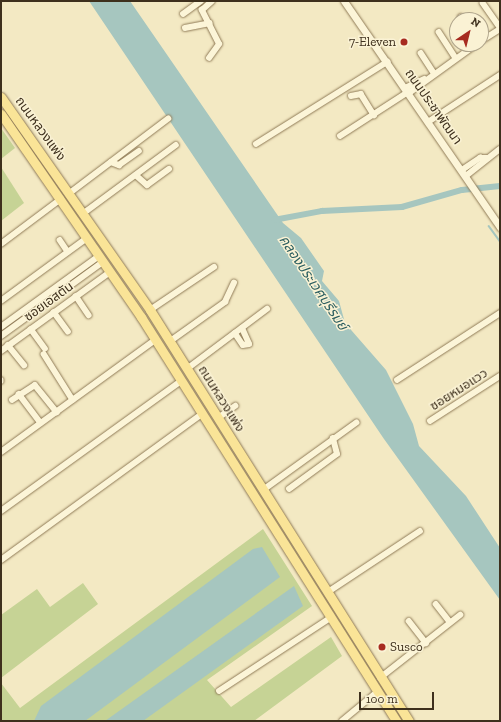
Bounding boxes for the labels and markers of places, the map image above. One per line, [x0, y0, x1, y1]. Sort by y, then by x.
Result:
place label: 7-Eleven [349, 34, 396, 50]
marker: 7-Eleven [399, 37, 409, 47]
place label: Susco [390, 639, 423, 655]
marker: Susco [377, 642, 387, 652]

